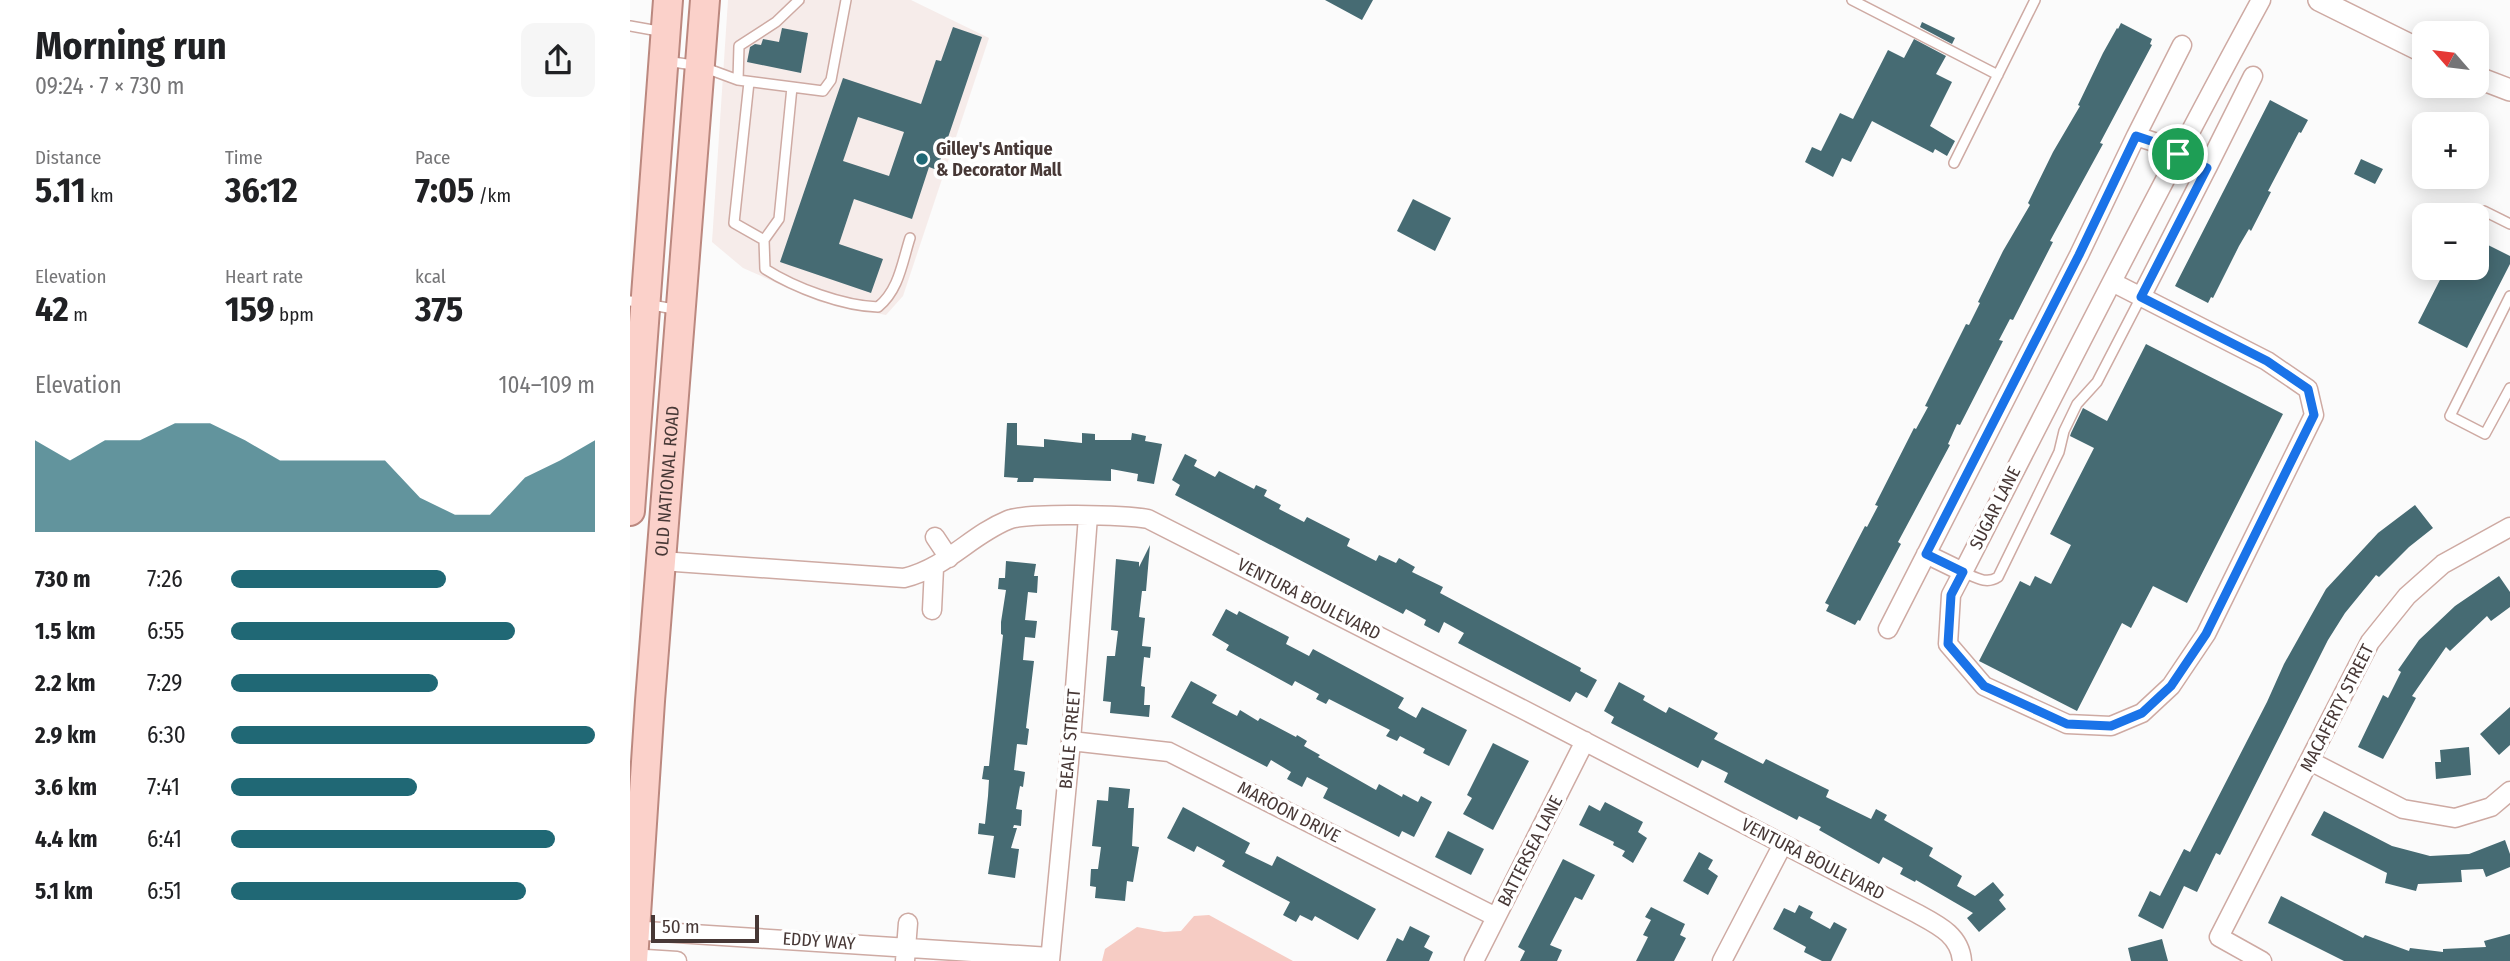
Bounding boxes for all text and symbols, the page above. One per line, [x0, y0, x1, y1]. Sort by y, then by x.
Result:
north arrow [2412, 21, 2488, 98]
map controls [2412, 21, 2489, 280]
text: Morning run [35, 23, 227, 69]
button: share [521, 23, 595, 97]
text: 09:24 · 7 × 730 m [35, 72, 185, 100]
button: + [2412, 112, 2489, 189]
pin [2148, 124, 2208, 184]
icon: arrive [2159, 135, 2197, 173]
place label: Gilley's Antique & Decorator Mall [936, 138, 1062, 181]
text: Distance [35, 146, 102, 169]
text: Time [225, 146, 263, 169]
text: Pace [415, 146, 450, 169]
marker: Gilley's Antique & Decorator Mall [914, 151, 930, 167]
text: 5.11 [35, 169, 86, 211]
text: 36:12 [225, 169, 298, 211]
text: 7:05 [415, 169, 474, 211]
text: km [86, 184, 114, 207]
text: /km [474, 184, 511, 207]
button: − [2412, 203, 2489, 280]
text: Elevation [35, 265, 107, 288]
text: Heart rate [225, 265, 303, 288]
text: kcal [415, 265, 446, 288]
text: 42 [35, 288, 69, 330]
text: 159 [225, 288, 275, 330]
text: 375 [415, 288, 463, 330]
text: m [69, 303, 88, 326]
text: bpm [275, 303, 314, 326]
text: Elevation [35, 371, 122, 399]
text: 104–109 m [499, 371, 595, 399]
street label: OLD NATIONAL ROAD [650, 405, 684, 557]
street label: SUGAR LANE [1965, 463, 2025, 553]
street label: VENTURA BOULEVARD [1234, 553, 1384, 645]
text: 730 m [35, 565, 91, 593]
text: 7:26 [147, 565, 183, 593]
text: 1.5 km [35, 617, 96, 645]
text: 6:55 [147, 617, 184, 645]
street label: MACAFERTY STREET [2295, 640, 2379, 775]
text: 2.2 km [35, 669, 96, 697]
text: 7:29 [147, 669, 182, 697]
street label: BEALE STREET [1055, 687, 1085, 790]
text: 2.9 km [35, 721, 96, 749]
text: 6:30 [147, 721, 186, 749]
text: 3.6 km [35, 773, 97, 801]
text: 7:41 [147, 773, 180, 801]
street label: MAROON DRIVE [1234, 777, 1344, 847]
street label: BATTERSEA LANE [1493, 792, 1567, 910]
street label: VENTURA BOULEVARD [1738, 813, 1888, 905]
text: 4.4 km [35, 825, 97, 853]
text: 6:41 [147, 825, 182, 853]
text: 5.1 km [35, 877, 93, 905]
text: 6:51 [147, 877, 182, 905]
scale bar [651, 912, 760, 944]
text: 50 m [662, 915, 700, 938]
street label: EDDY WAY [782, 927, 856, 955]

